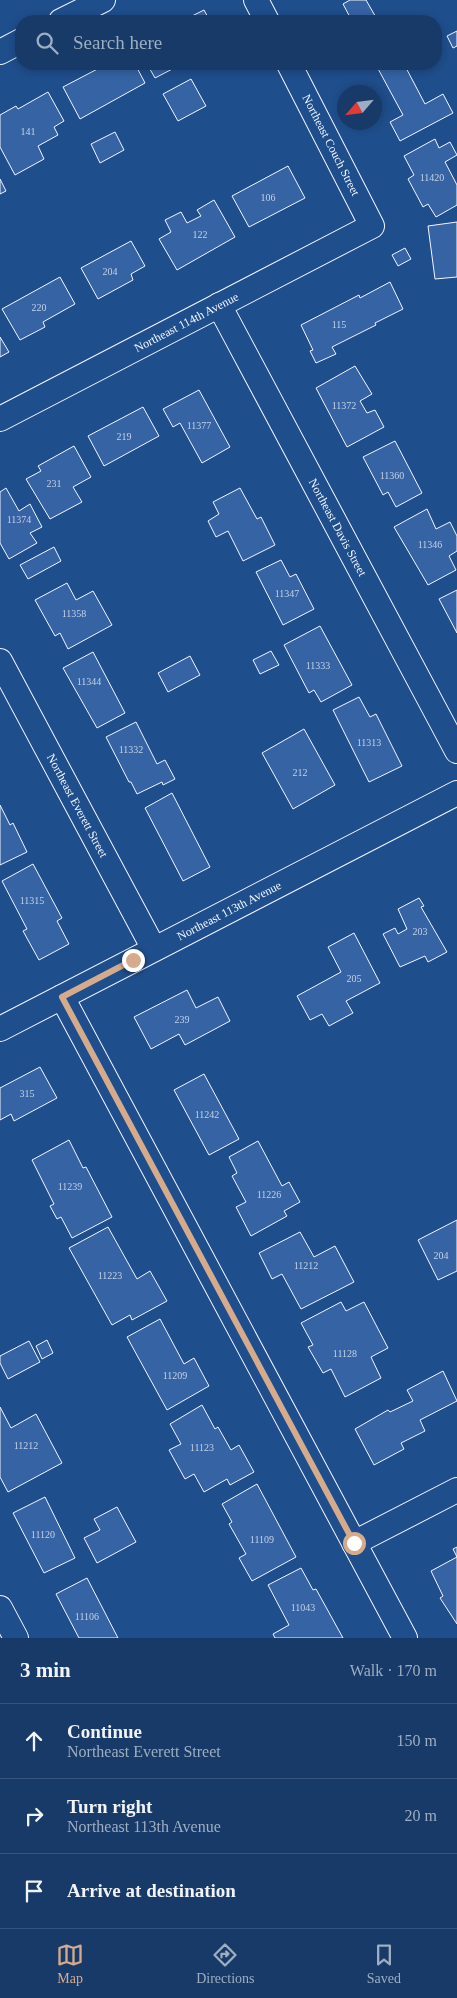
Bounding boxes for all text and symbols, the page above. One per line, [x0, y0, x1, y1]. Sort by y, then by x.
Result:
search box [15, 15, 442, 70]
icon: search [33, 29, 61, 57]
text: Search here [73, 32, 162, 53]
north arrow [337, 85, 382, 130]
street label: Northeast Couch Street [299, 92, 363, 199]
house number: 141 [21, 126, 36, 137]
house number: 11420 [420, 172, 444, 183]
house number: 106 [261, 192, 276, 203]
house number: 122 [193, 229, 208, 240]
house number: 204 [103, 266, 118, 277]
street label: Northeast 114th Avenue [132, 290, 241, 355]
house number: 220 [32, 302, 47, 313]
house number: 115 [332, 319, 346, 330]
house number: 11372 [332, 400, 356, 411]
house number: 11377 [187, 420, 211, 431]
house number: 219 [117, 431, 132, 442]
house number: 11360 [380, 470, 404, 481]
street label: Northeast Davis Street [306, 476, 370, 579]
house number: 231 [47, 478, 62, 489]
house number: 11374 [7, 514, 31, 525]
house number: 11346 [418, 539, 442, 550]
house number: 11347 [275, 588, 299, 599]
house number: 11358 [62, 608, 86, 619]
house number: 11333 [306, 660, 330, 671]
house number: 11344 [77, 676, 101, 687]
house number: 11313 [357, 737, 381, 748]
house number: 11332 [119, 744, 143, 755]
street label: Northeast Everett Street [44, 751, 111, 860]
house number: 212 [293, 767, 308, 778]
street label: Northeast 113th Avenue [175, 878, 284, 943]
house number: 11315 [20, 895, 44, 906]
house number: 203 [413, 926, 428, 937]
route end [122, 949, 145, 972]
house number: 205 [347, 973, 362, 984]
house number: 239 [175, 1014, 190, 1025]
house number: 315 [20, 1088, 35, 1099]
house number: 11242 [195, 1109, 219, 1120]
house number: 11239 [58, 1181, 82, 1192]
house number: 11226 [257, 1189, 281, 1200]
house number: 204 [434, 1250, 449, 1261]
house number: 11212 [294, 1260, 318, 1271]
house number: 11223 [98, 1270, 122, 1281]
house number: 11128 [333, 1348, 357, 1359]
house number: 11209 [163, 1370, 187, 1381]
house number: 11212 [14, 1440, 38, 1451]
house number: 11123 [190, 1442, 214, 1453]
house number: 11120 [31, 1529, 55, 1540]
route start [343, 1532, 366, 1555]
house number: 11109 [250, 1534, 274, 1545]
house number: 11043 [291, 1602, 315, 1613]
house number: 11106 [75, 1611, 99, 1622]
text: 3 min [20, 1658, 71, 1682]
text: Walk · 170 m [350, 1662, 437, 1679]
text: Continue [67, 1721, 142, 1742]
icon: ahead [20, 1727, 48, 1755]
text: 150 m [397, 1732, 437, 1749]
text: Northeast Everett Street [67, 1743, 221, 1760]
text: Turn right [67, 1796, 152, 1817]
icon: right [20, 1802, 48, 1830]
text: 20 m [405, 1807, 437, 1824]
text: Northeast 113th Avenue [67, 1818, 221, 1835]
icon: arrive [20, 1877, 48, 1905]
text: Arrive at destination [67, 1880, 236, 1901]
tab: Map [56, 1941, 84, 1987]
tab: Directions [196, 1941, 255, 1987]
tab: Saved [367, 1941, 401, 1987]

